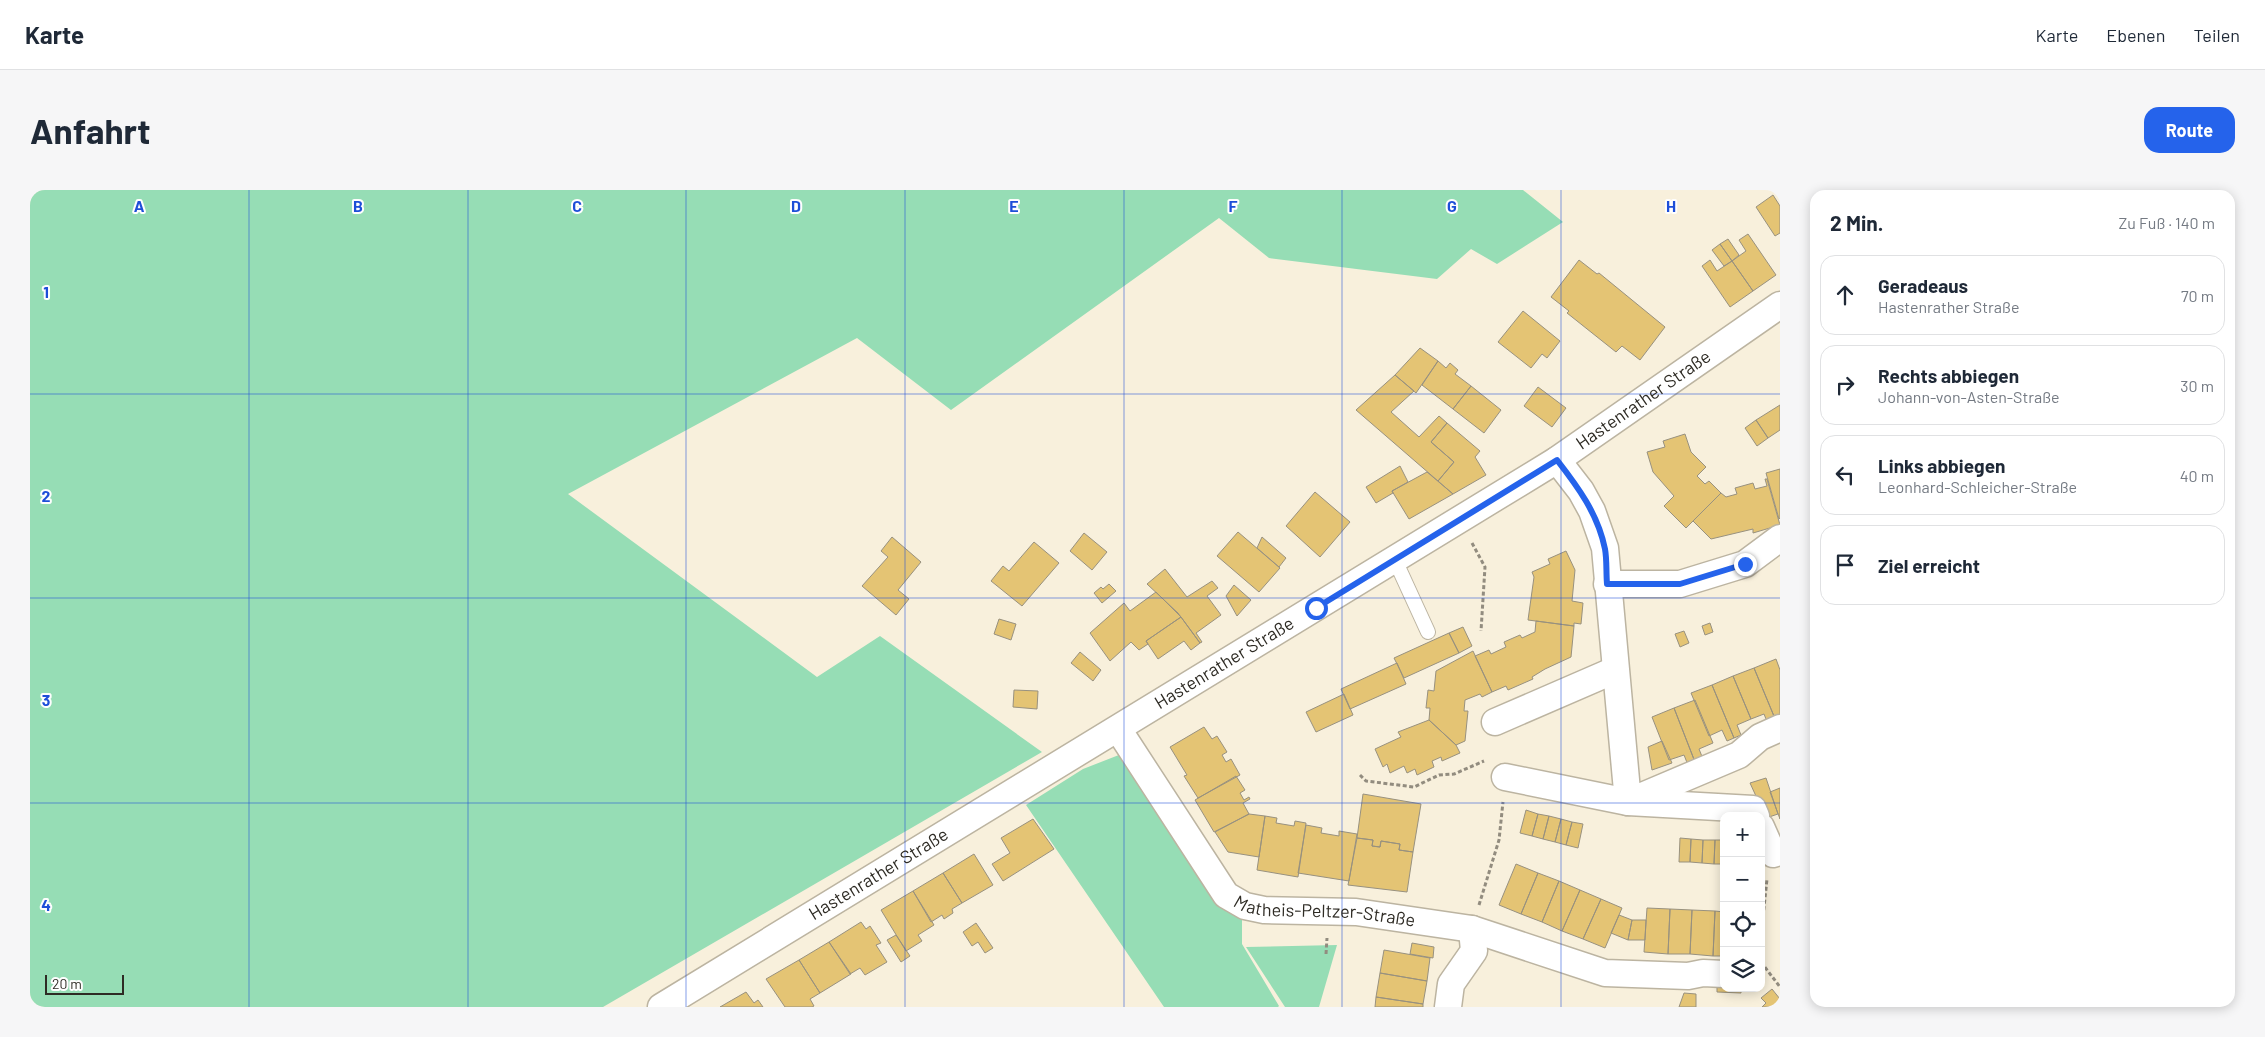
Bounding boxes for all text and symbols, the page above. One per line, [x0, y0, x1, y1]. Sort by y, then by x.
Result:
text: Karte [25, 20, 84, 49]
text: Karte [2035, 24, 2078, 46]
text: Ebenen [2106, 24, 2165, 46]
text: Teilen [2193, 24, 2240, 46]
button: Route [2144, 107, 2235, 153]
text: Anfahrt [30, 109, 150, 151]
text: A [134, 196, 145, 215]
text: B [353, 196, 363, 215]
text: C [572, 196, 582, 215]
text: D [791, 196, 801, 215]
text: E [1009, 196, 1019, 215]
text: F [1229, 196, 1238, 215]
text: G [1447, 196, 1457, 215]
text: H [1666, 196, 1676, 215]
text: 2 Min. [1830, 210, 1883, 235]
text: Zu Fuß · 140 m [2118, 213, 2215, 232]
text: Geradeaus [1878, 274, 1968, 297]
icon: ahead [1831, 281, 1859, 309]
text: 1 [43, 282, 49, 301]
text: 70 m [2181, 286, 2214, 305]
text: Hastenrather Straße [1878, 297, 2019, 316]
street label: Hastenrather Straße [1571, 345, 1715, 454]
text: Rechts abbiegen [1878, 364, 2019, 387]
icon: right [1831, 371, 1859, 399]
text: 30 m [2180, 376, 2214, 395]
text: Johann-von-Asten-Straße [1878, 387, 2060, 406]
text: Links abbiegen [1878, 454, 2005, 477]
icon: left [1831, 461, 1859, 489]
text: 40 m [2180, 466, 2214, 485]
text: Leonhard-Schleicher-Straße [1878, 477, 2077, 496]
text: 2 [42, 486, 51, 505]
icon: arrive [1831, 551, 1859, 579]
route end [1734, 553, 1757, 576]
text: Ziel erreicht [1878, 554, 1980, 577]
route start [1305, 597, 1328, 620]
street label: Hastenrather Straße [1150, 611, 1298, 713]
text: 3 [42, 690, 50, 709]
map controls [1720, 812, 1765, 992]
button: + [1720, 812, 1765, 857]
street label: Hastenrather Straße [804, 822, 952, 924]
button: − [1720, 857, 1765, 902]
street label: Matheis-Peltzer-Straße [1230, 890, 1417, 931]
text: 4 [41, 895, 51, 914]
button: locate [1720, 902, 1765, 947]
button: layers [1720, 947, 1765, 992]
scale bar [45, 972, 124, 995]
text: 20 m [52, 975, 82, 992]

